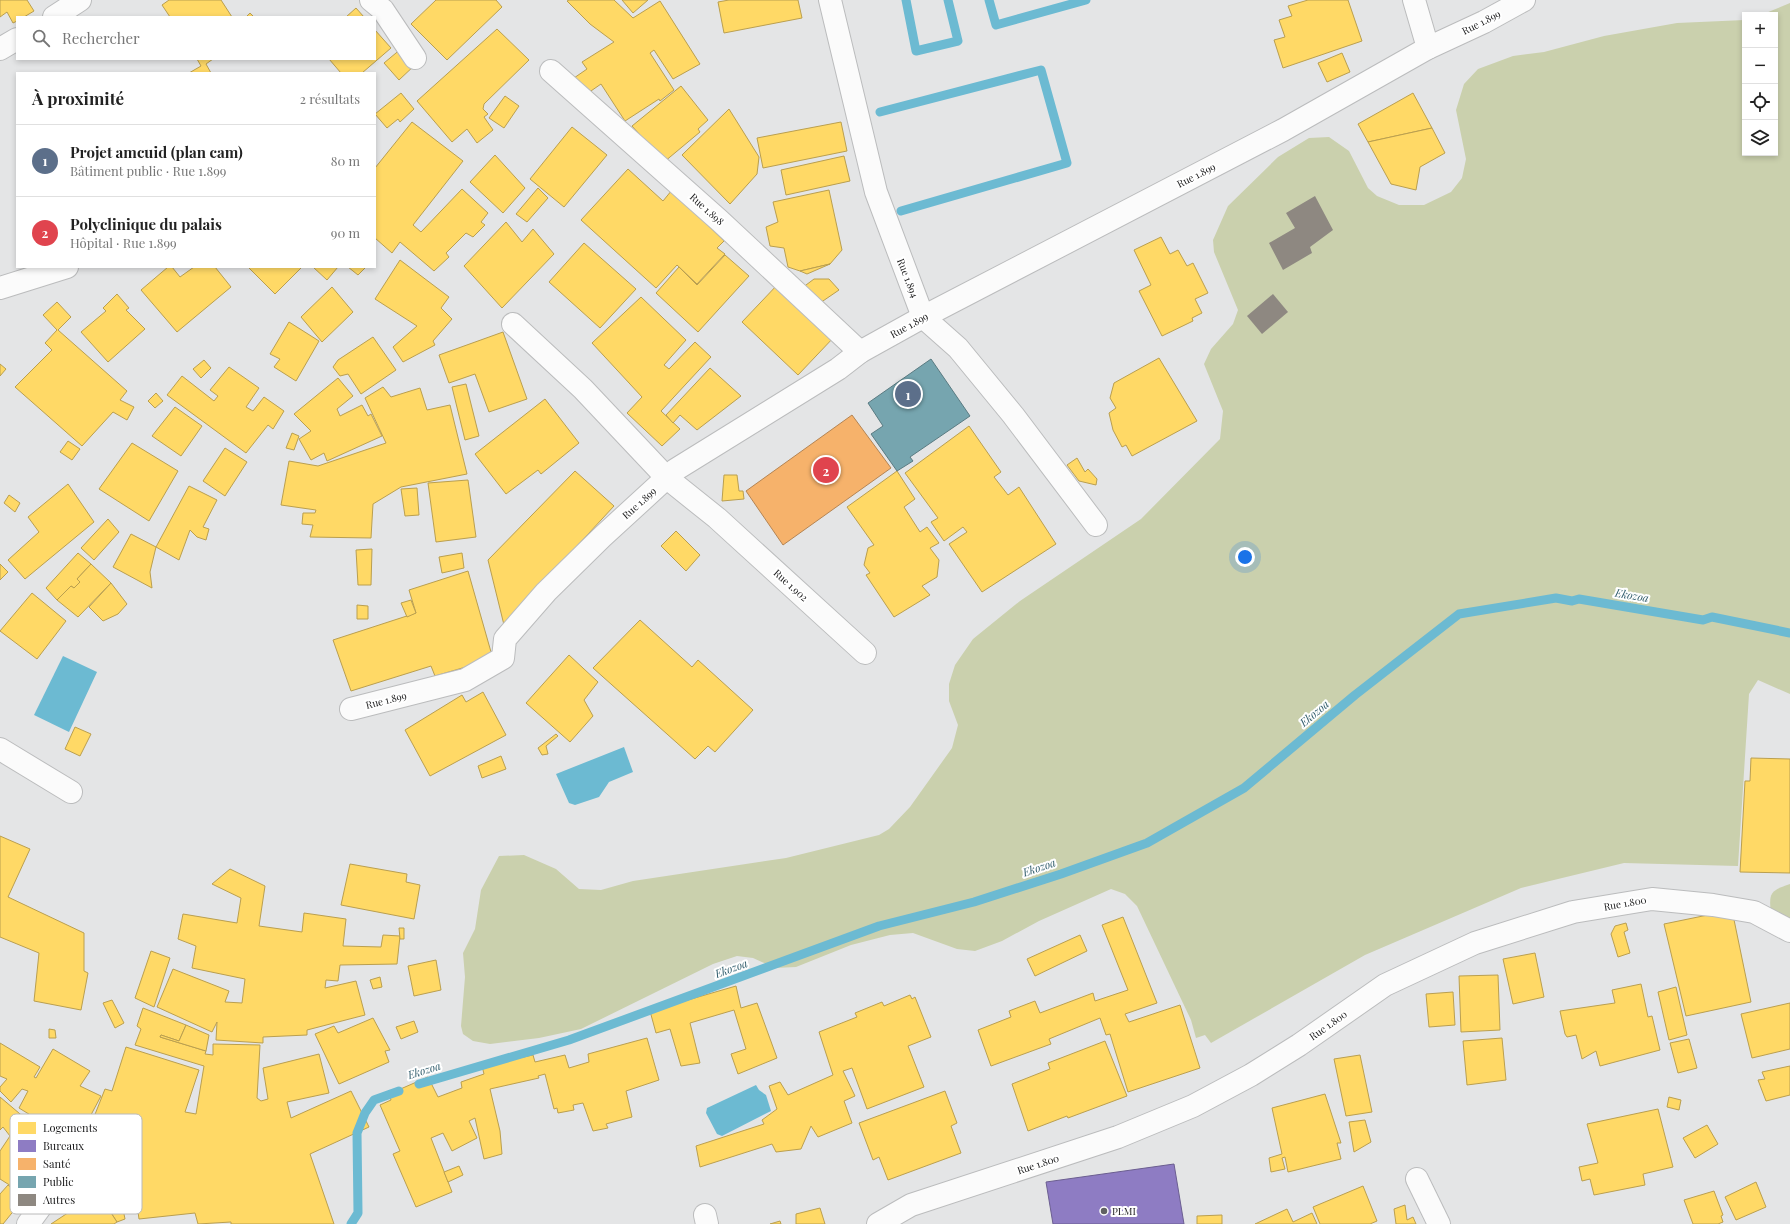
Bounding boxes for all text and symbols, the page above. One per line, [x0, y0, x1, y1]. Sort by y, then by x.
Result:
street label: Rue 1.899 [1459, 6, 1503, 38]
map controls [1742, 12, 1778, 156]
button: + [1742, 12, 1778, 48]
search box [16, 16, 376, 60]
icon: search [30, 27, 52, 49]
text: Rechercher [62, 28, 140, 48]
button: − [1742, 48, 1778, 84]
button: locate [1742, 84, 1778, 120]
text: À proximité [32, 87, 124, 109]
text: 2 résultats [300, 90, 360, 107]
button: layers [1742, 120, 1778, 156]
text: Projet amcuid (plan cam) [70, 142, 243, 162]
text: 1 [43, 152, 47, 169]
text: 80 m [331, 152, 360, 169]
street label: Rue 1.899 [1174, 159, 1218, 191]
text: Bâtiment public · Rue 1.899 [70, 162, 226, 179]
street label: Rue 1.898 [687, 190, 727, 228]
text: Polyclinique du palais [70, 214, 222, 234]
text: 2 [42, 224, 48, 241]
text: 90 m [331, 224, 360, 241]
text: Hôpital · Rue 1.899 [70, 234, 177, 251]
street label: Rue 1.894 [894, 256, 922, 300]
street label: Rue 1.899 [887, 309, 931, 341]
pin: 1 [895, 379, 921, 409]
pin: 2 [813, 455, 839, 485]
street label: Rue 1.899 [619, 484, 659, 522]
your location [1235, 547, 1255, 567]
street label: Rue 1.902 [771, 566, 811, 604]
water label: Ekozoa [1613, 585, 1650, 605]
street label: Rue 1.899 [364, 688, 408, 712]
water label: Ekozoa [1295, 696, 1332, 730]
water label: Ekozoa [1020, 854, 1058, 880]
street label: Rue 1.800 [1602, 892, 1648, 914]
water label: Ekozoa [712, 955, 750, 981]
street label: Rue 1.800 [1306, 1007, 1350, 1043]
water label: Ekozoa [405, 1058, 443, 1082]
legend [10, 1114, 142, 1214]
text: Logements [43, 1120, 98, 1135]
text: Bureaux [43, 1138, 84, 1153]
street label: Rue 1.800 [1015, 1151, 1061, 1177]
text: Santé [43, 1156, 71, 1171]
text: Public [43, 1174, 74, 1189]
text: Autres [42, 1192, 75, 1207]
place label: PLMI [1112, 1204, 1136, 1218]
marker: PLMI [1099, 1206, 1109, 1216]

